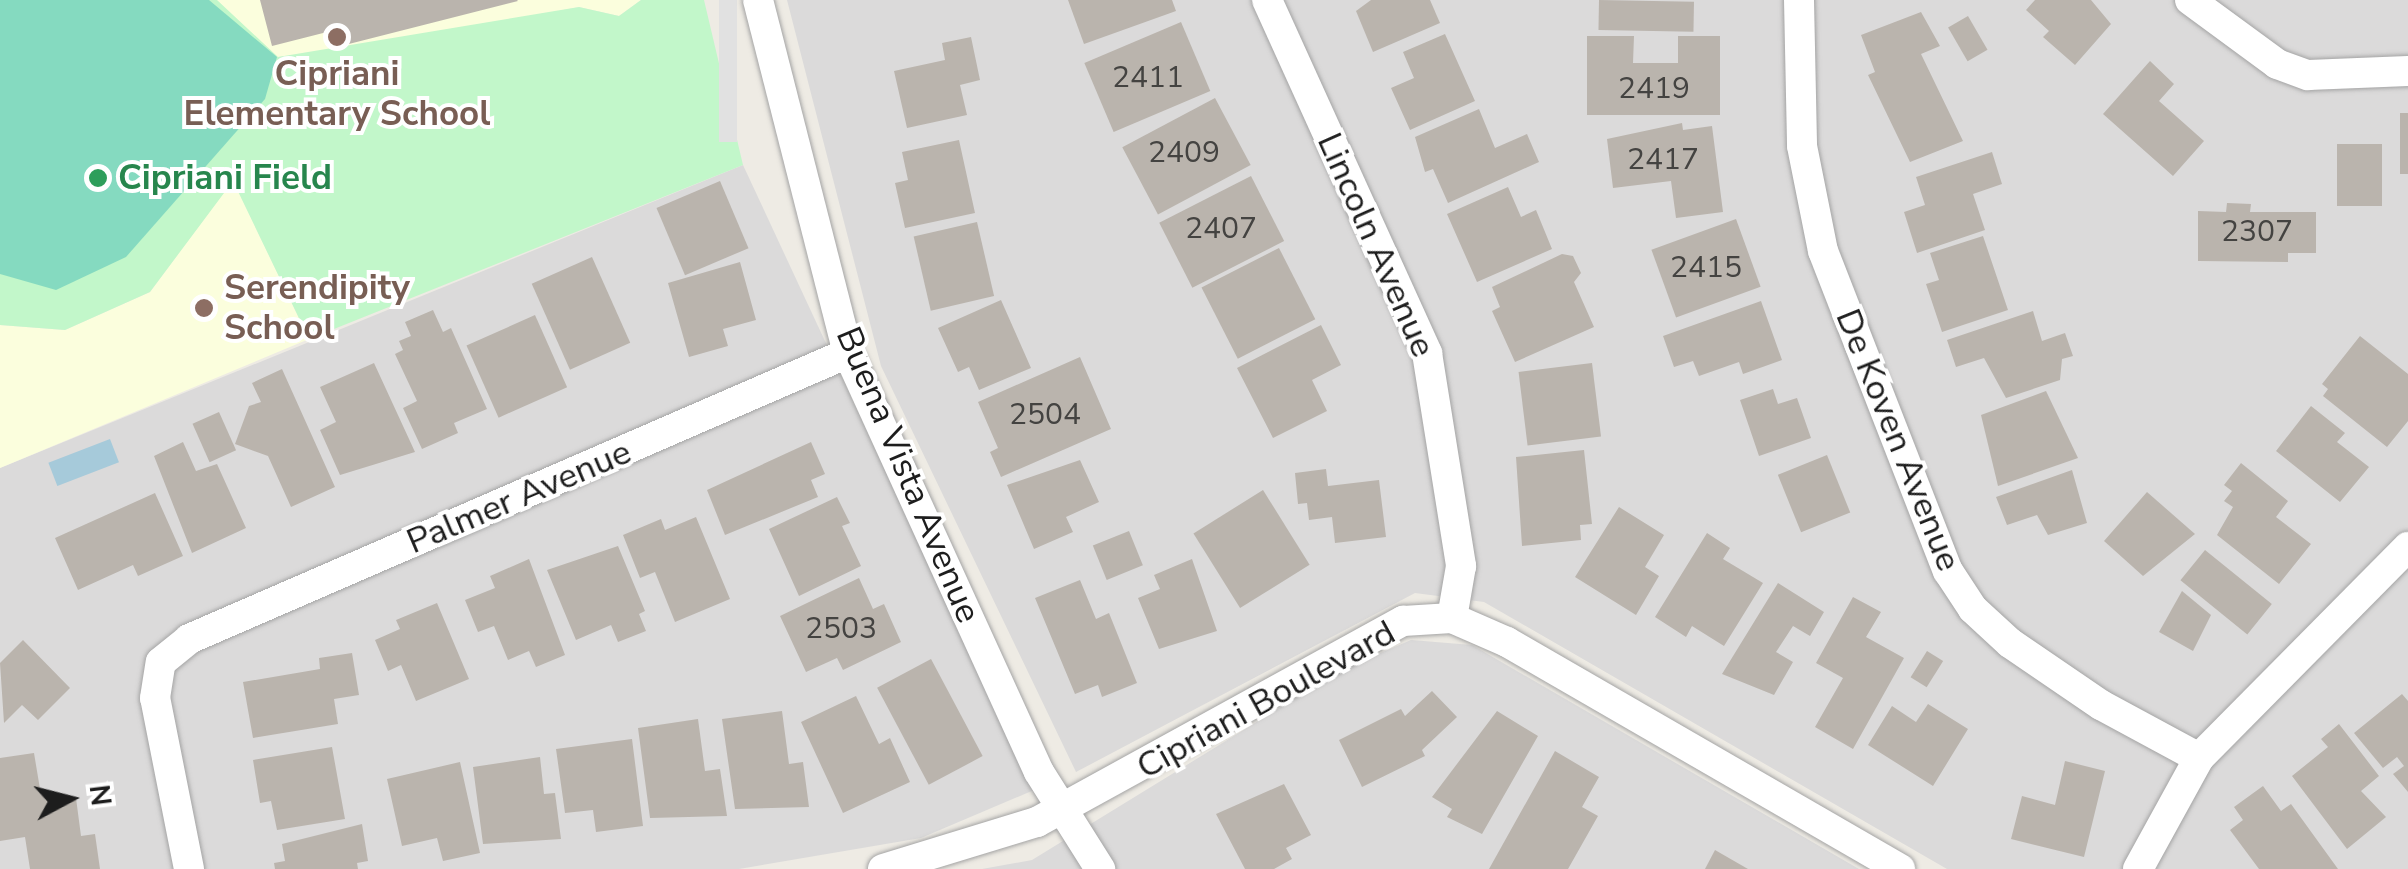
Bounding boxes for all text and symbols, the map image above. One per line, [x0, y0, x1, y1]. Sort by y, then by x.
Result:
marker: Cipriani Elementary School [326, 26, 348, 48]
place label: Cipriani Elementary School [184, 53, 490, 135]
house number: 2411 [1112, 60, 1184, 96]
house number: 2419 [1618, 71, 1690, 107]
street label: Lincoln Avenue [1308, 127, 1444, 363]
house number: 2409 [1148, 135, 1220, 171]
house number: 2417 [1627, 142, 1699, 178]
place label: Cipriani Field [118, 157, 332, 199]
marker: Cipriani Field [87, 167, 109, 189]
house number: 2407 [1185, 211, 1257, 247]
house number: 2307 [2221, 214, 2293, 250]
house number: 2415 [1670, 250, 1742, 286]
place label: Serendipity School [224, 267, 410, 349]
marker: Serendipity School [193, 297, 215, 319]
street label: De Koven Avenue [1826, 303, 1970, 577]
street label: Buena Vista Avenue [827, 321, 989, 629]
house number: 2504 [1009, 397, 1081, 433]
street label: Palmer Avenue [401, 431, 637, 563]
house number: 2503 [805, 611, 877, 647]
street label: Cipriani Boulevard [1130, 612, 1402, 788]
north arrow [20, 749, 120, 849]
text: N [80, 783, 120, 808]

